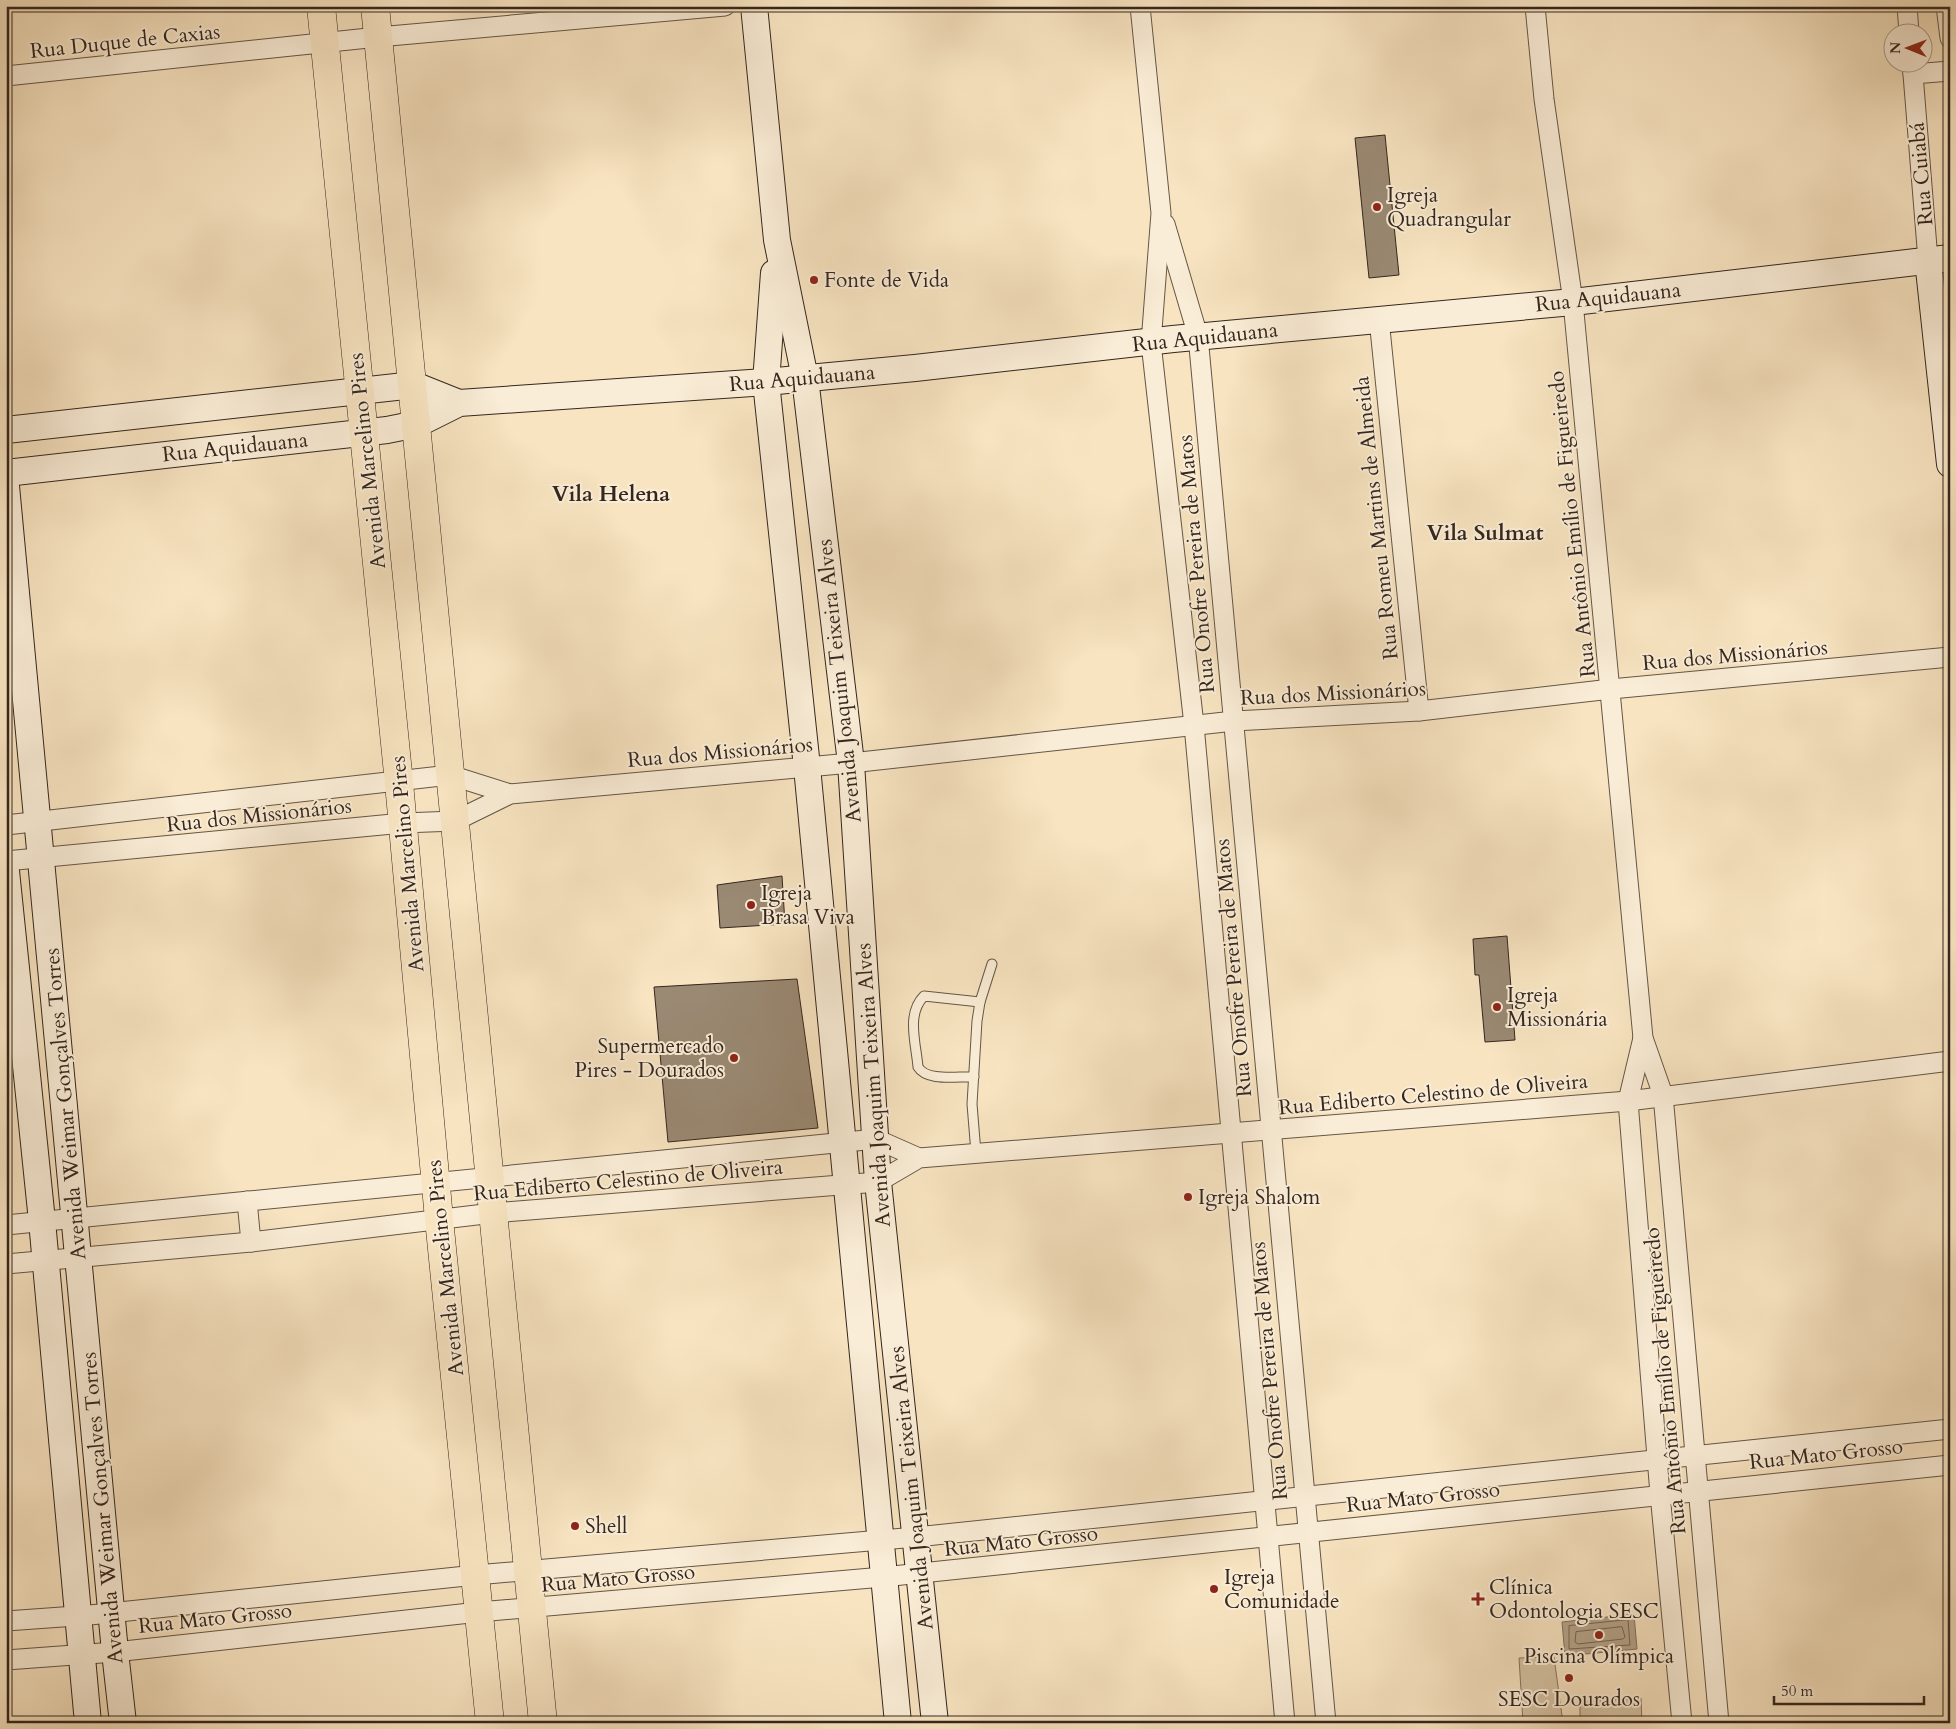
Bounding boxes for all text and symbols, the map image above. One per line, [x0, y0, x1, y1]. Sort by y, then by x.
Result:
street label: Rua Duque de Caxias [28, 17, 222, 66]
north arrow [1884, 22, 1934, 72]
text: N [1886, 42, 1905, 54]
street label: Rua Cuiabá [1903, 121, 1940, 227]
place label: Igreja Quadrangular [1387, 181, 1511, 234]
marker: Igreja Quadrangular [1371, 201, 1383, 213]
place label: Fonte de Vida [824, 266, 949, 295]
marker: Fonte de Vida [808, 274, 820, 286]
street label: Rua Aquidauana [1534, 275, 1682, 320]
street label: Rua Aquidauana [1131, 315, 1279, 360]
street label: Avenida Marcelino Pires [342, 351, 393, 570]
street label: Rua Aquidauana [728, 358, 876, 399]
street label: Rua Antônio Emílio de Figueiredo [1542, 369, 1603, 679]
street label: Rua Romeu Martins de Almeida [1347, 375, 1406, 661]
street label: Rua Aquidauana [161, 425, 309, 470]
street label: Rua Onofre Pereira de Matos [1171, 434, 1222, 694]
district label: Vila Helena [552, 479, 670, 509]
district label: Vila Sulmat [1427, 518, 1544, 548]
street label: Avenida Joaquim Teixeira Alves [810, 538, 869, 824]
street label: Rua dos Missionários [1641, 633, 1829, 678]
street label: Rua dos Missionários [1239, 674, 1427, 713]
street label: Rua dos Missionários [626, 730, 814, 775]
street label: Avenida Marcelino Pires [384, 755, 431, 973]
street label: Rua dos Missionários [165, 791, 353, 840]
street label: Rua Onofre Pereira de Matos [1208, 838, 1259, 1098]
place label: Igreja Brasa Viva [761, 879, 855, 932]
marker: Igreja Brasa Viva [745, 899, 757, 911]
street label: Avenida Joaquim Teixeira Alves [849, 942, 898, 1228]
street label: Avenida Weimar Gonçalves Torres [37, 947, 94, 1261]
place label: Igreja Missionária [1507, 981, 1608, 1034]
marker: Igreja Missionária [1491, 1001, 1503, 1013]
place label: Supermercado Pires - Dourados [575, 1032, 724, 1085]
marker: Supermercado Pires - Dourados [728, 1052, 740, 1064]
street label: Rua Ediberto Celestino de Oliveira [1277, 1067, 1589, 1122]
street label: Rua Ediberto Celestino de Oliveira [472, 1153, 784, 1208]
street label: Avenida Marcelino Pires [420, 1158, 471, 1377]
place label: Igreja Shalom [1198, 1183, 1321, 1212]
marker: Igreja Shalom [1182, 1191, 1194, 1203]
street label: Rua Antônio Emílio de Figueiredo [1638, 1226, 1693, 1536]
street label: Rua Onofre Pereira de Matos [1244, 1241, 1295, 1501]
street label: Avenida Joaquim Teixeira Alves [882, 1345, 941, 1631]
street label: Avenida Weimar Gonçalves Torres [74, 1351, 131, 1665]
street label: Rua Mato Grosso [1748, 1432, 1904, 1477]
street label: Rua Mato Grosso [1345, 1475, 1501, 1520]
place label: Shell [585, 1512, 627, 1541]
street label: Rua Mato Grosso [943, 1519, 1099, 1564]
marker: Shell [569, 1520, 581, 1532]
street label: Rua Mato Grosso [540, 1557, 696, 1600]
place label: Igreja Comunidade [1224, 1563, 1340, 1616]
place label: Clínica Odontologia SESC [1489, 1573, 1659, 1626]
marker: Igreja Comunidade [1208, 1583, 1220, 1595]
marker: Clínica Odontologia SESC [1471, 1592, 1485, 1606]
street label: Rua Mato Grosso [137, 1596, 293, 1641]
marker: Piscina Olímpica [1593, 1629, 1605, 1641]
place label: Piscina Olímpica [1524, 1642, 1674, 1671]
marker: SESC Dourados [1563, 1672, 1575, 1684]
scale bar [1774, 1674, 1924, 1706]
text: 50 m [1781, 1681, 1813, 1701]
place label: SESC Dourados [1498, 1685, 1640, 1714]

